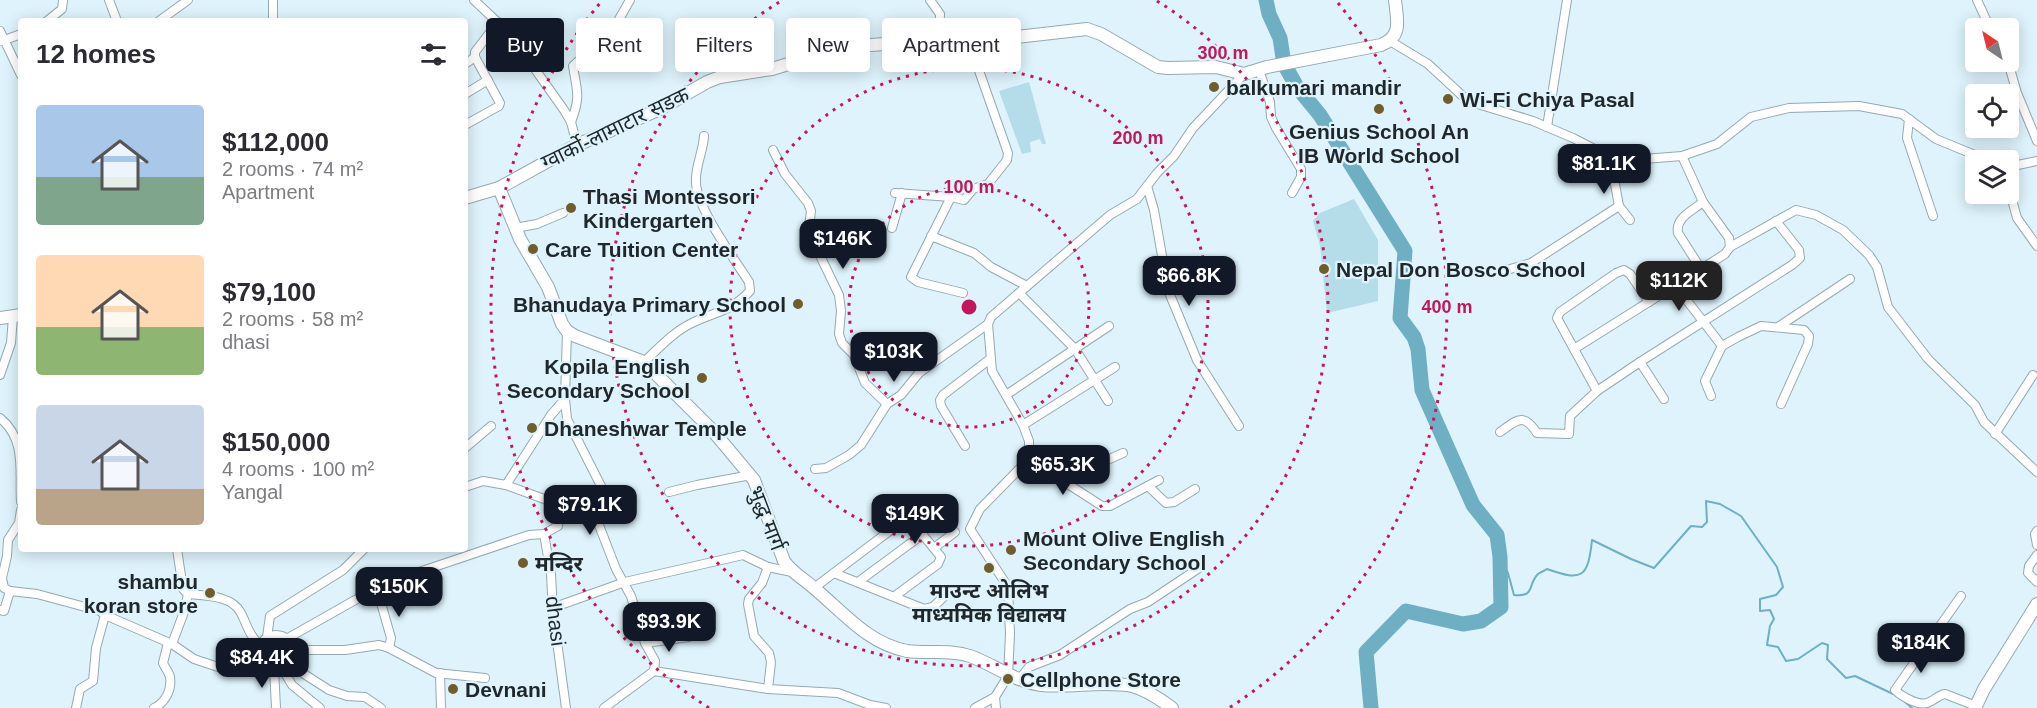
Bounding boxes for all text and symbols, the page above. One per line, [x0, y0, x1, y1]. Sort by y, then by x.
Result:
chip: Buy [486, 18, 564, 72]
chip: Rent [576, 18, 663, 72]
chip: Filters [675, 18, 774, 72]
chip: New [786, 18, 870, 72]
chip: Apartment [882, 18, 1021, 72]
north arrow [1965, 18, 2019, 72]
map controls [1965, 18, 2019, 204]
icon: filters [417, 38, 450, 71]
text: 12 homes [36, 39, 156, 69]
text: 300 m [1197, 43, 1249, 63]
place label: balkumari mandir [1226, 76, 1401, 99]
marker: balkumari mandir [1207, 80, 1221, 94]
street label: ग्वार्को-लामाटार सडक [537, 82, 693, 174]
button: locate [1965, 84, 2019, 138]
place label: Wi-Fi Chiya Pasal [1460, 88, 1635, 111]
marker: Wi-Fi Chiya Pasal [1441, 92, 1455, 106]
marker: Genius School An IB World School [1372, 102, 1386, 116]
place label: Genius School An IB World School [1289, 120, 1469, 167]
text: $112,000 [222, 127, 329, 157]
text: 200 m [1112, 128, 1164, 148]
icon: home [84, 129, 156, 201]
pin: $81.1K [1555, 144, 1653, 195]
button: layers [1965, 150, 2019, 204]
text: $81.1K [1572, 152, 1636, 174]
text: 2 rooms · 74 m² [222, 158, 363, 180]
text: 100 m [943, 177, 995, 197]
text: Apartment [222, 181, 314, 203]
place label: Thasi Montessori Kindergarten [583, 185, 756, 232]
marker: Thasi Montessori Kindergarten [564, 201, 578, 215]
pin: $146K [801, 219, 885, 270]
text: $146K [814, 227, 872, 249]
place label: Care Tuition Center [545, 238, 738, 261]
marker: Care Tuition Center [526, 242, 540, 256]
pin: $66.8K [1140, 256, 1238, 307]
place label: Nepal Don Bosco School [1336, 258, 1586, 281]
pin: $112K [1637, 261, 1721, 312]
marker: Nepal Don Bosco School [1317, 262, 1331, 276]
text: $66.8K [1157, 264, 1221, 286]
text: $112K [1650, 269, 1708, 291]
text: $79,100 [222, 277, 316, 307]
icon: home [84, 279, 156, 351]
place label: Bhanudaya Primary School [513, 293, 786, 316]
marker: Bhanudaya Primary School [791, 297, 805, 311]
centre of rings [959, 297, 979, 317]
text: 400 m [1421, 297, 1473, 317]
text: 2 rooms · 58 m² [222, 308, 363, 330]
text: dhasi [222, 331, 270, 353]
pin: $103K [852, 332, 936, 383]
text: $103K [865, 340, 923, 362]
place label: Kopila English Secondary School [507, 355, 690, 402]
marker: Kopila English Secondary School [695, 371, 709, 385]
place label: Dhaneshwar Temple [544, 417, 747, 440]
marker: Dhaneshwar Temple [525, 421, 539, 435]
text: $150,000 [222, 427, 330, 457]
icon: home [84, 429, 156, 501]
pin: $65.3K [1014, 445, 1112, 496]
text: $65.3K [1031, 453, 1095, 475]
text: 4 rooms · 100 m² [222, 458, 374, 480]
text: Yangal [222, 481, 283, 503]
street label: भुद्ध मार्ग [742, 483, 790, 555]
pin: $79.1K [541, 485, 639, 536]
text: $79.1K [558, 493, 622, 515]
pin: $149K [873, 494, 957, 545]
text: $149K [886, 502, 944, 524]
place label: Mount Olive English Secondary School [1023, 527, 1225, 574]
marker: Mount Olive English Secondary School [1004, 543, 1018, 557]
place label: मन्दिर [535, 552, 584, 575]
marker: मन्दिर [516, 556, 530, 570]
marker: माउन्ट ओलिभ माध्यमिक विद्यालय [982, 561, 996, 575]
pin: $150K [357, 567, 441, 618]
place label: shambu koran store [84, 570, 198, 617]
text: $150K [370, 575, 428, 597]
place label: माउन्ट ओलिभ माध्यमिक विद्यालय [912, 579, 1067, 626]
marker: shambu koran store [203, 586, 217, 600]
street label: dhasi [542, 595, 570, 647]
pin: $93.9K [620, 602, 718, 653]
text: $93.9K [637, 610, 701, 632]
pin: $184K [1879, 623, 1963, 674]
text: $184K [1892, 631, 1950, 653]
pin: $84.4K [213, 638, 311, 689]
text: $84.4K [230, 646, 294, 668]
place label: Cellphone Store [1020, 668, 1181, 691]
marker: Cellphone Store [1001, 672, 1015, 686]
place label: Devnani [465, 678, 547, 701]
marker: Devnani [446, 682, 460, 696]

